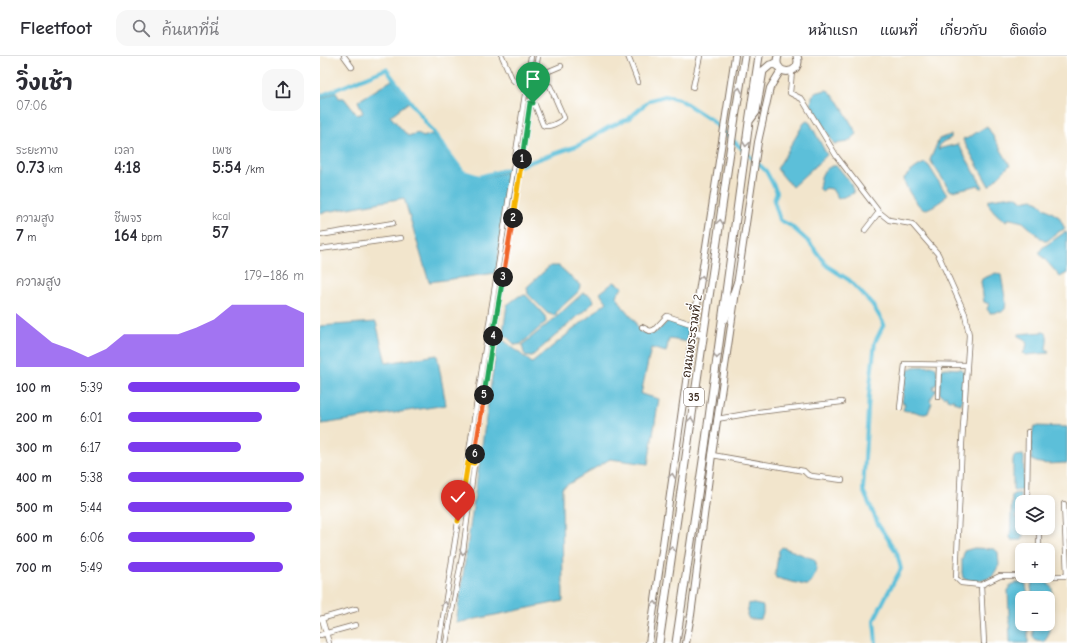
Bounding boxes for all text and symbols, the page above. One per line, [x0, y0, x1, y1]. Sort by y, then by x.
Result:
search box [116, 10, 396, 46]
text: Fleetfoot [20, 17, 92, 39]
icon: search [130, 17, 152, 39]
text: ค้นหาที่นี่ [162, 21, 219, 39]
text: หน้าแรก [808, 22, 858, 39]
text: แผนที่ [880, 22, 918, 39]
text: เกี่ยวกับ [940, 22, 987, 39]
text: ติดต่อ [1009, 22, 1047, 39]
pin [516, 62, 550, 103]
icon: arrive [522, 68, 544, 90]
button: share [262, 69, 304, 111]
text: วิ่งเช้า [16, 70, 73, 96]
one-way arrow [735, 87, 743, 93]
text: 07:06 [16, 98, 47, 113]
one-way arrow [742, 141, 751, 147]
text: ระยะทาง [16, 144, 58, 157]
text: เวลา [114, 144, 134, 157]
text: เพซ [212, 144, 232, 157]
pin: 1 [512, 149, 532, 169]
text: 1 [520, 152, 524, 165]
text: 0.73 [16, 158, 45, 177]
text: 4:18 [114, 158, 141, 177]
text: 5:54 [212, 158, 242, 177]
text: km [45, 163, 63, 176]
text: /km [242, 163, 264, 176]
pin: 2 [503, 208, 523, 228]
text: kcal [212, 210, 230, 223]
text: 2 [510, 211, 516, 224]
text: ความสูง [16, 212, 54, 225]
text: ชีพจร [114, 212, 142, 225]
one-way arrow [715, 219, 724, 225]
text: 57 [212, 223, 229, 242]
text: 7 [16, 226, 24, 245]
text: 164 [114, 226, 138, 245]
text: m [24, 231, 36, 244]
text: bpm [138, 231, 162, 244]
pin: 3 [493, 267, 513, 287]
text: 179–186 m [244, 268, 304, 283]
text: 3 [500, 270, 506, 283]
text: ความสูง [16, 274, 61, 289]
one-way arrow [697, 275, 706, 281]
street label: ถนนพระรามที่ 2 [675, 293, 705, 379]
pin: 4 [483, 326, 503, 346]
text: 4 [490, 329, 496, 342]
one-way arrow [713, 353, 722, 359]
text: 100 m [16, 380, 51, 395]
text: 5:39 [80, 380, 103, 395]
pin: 5 [474, 385, 494, 405]
text: 5 [481, 388, 487, 401]
road number: 35 [684, 388, 704, 406]
text: 200 m [16, 410, 52, 425]
text: 6:01 [80, 410, 102, 425]
one-way arrow [686, 417, 695, 423]
text: 300 m [16, 440, 52, 455]
text: 6:17 [80, 440, 101, 455]
pin: 6 [465, 444, 485, 464]
text: 6 [472, 447, 478, 460]
text: 400 m [16, 470, 52, 485]
text: 5:38 [80, 470, 103, 485]
one-way arrow [668, 473, 677, 479]
pin [441, 480, 475, 521]
icon: check [447, 486, 469, 508]
map controls [1015, 495, 1055, 631]
button: layers [1015, 495, 1055, 535]
text: 500 m [16, 500, 53, 515]
text: 5:44 [80, 500, 102, 515]
text: 600 m [16, 530, 53, 545]
text: 6:06 [80, 530, 104, 545]
button: + [1015, 543, 1055, 583]
one-way arrow [667, 546, 676, 552]
one-way arrow [459, 549, 468, 555]
text: 700 m [16, 560, 52, 575]
text: 5:49 [80, 560, 103, 575]
button: − [1015, 591, 1055, 631]
one-way arrow [440, 601, 449, 608]
one-way arrow [650, 601, 659, 608]

